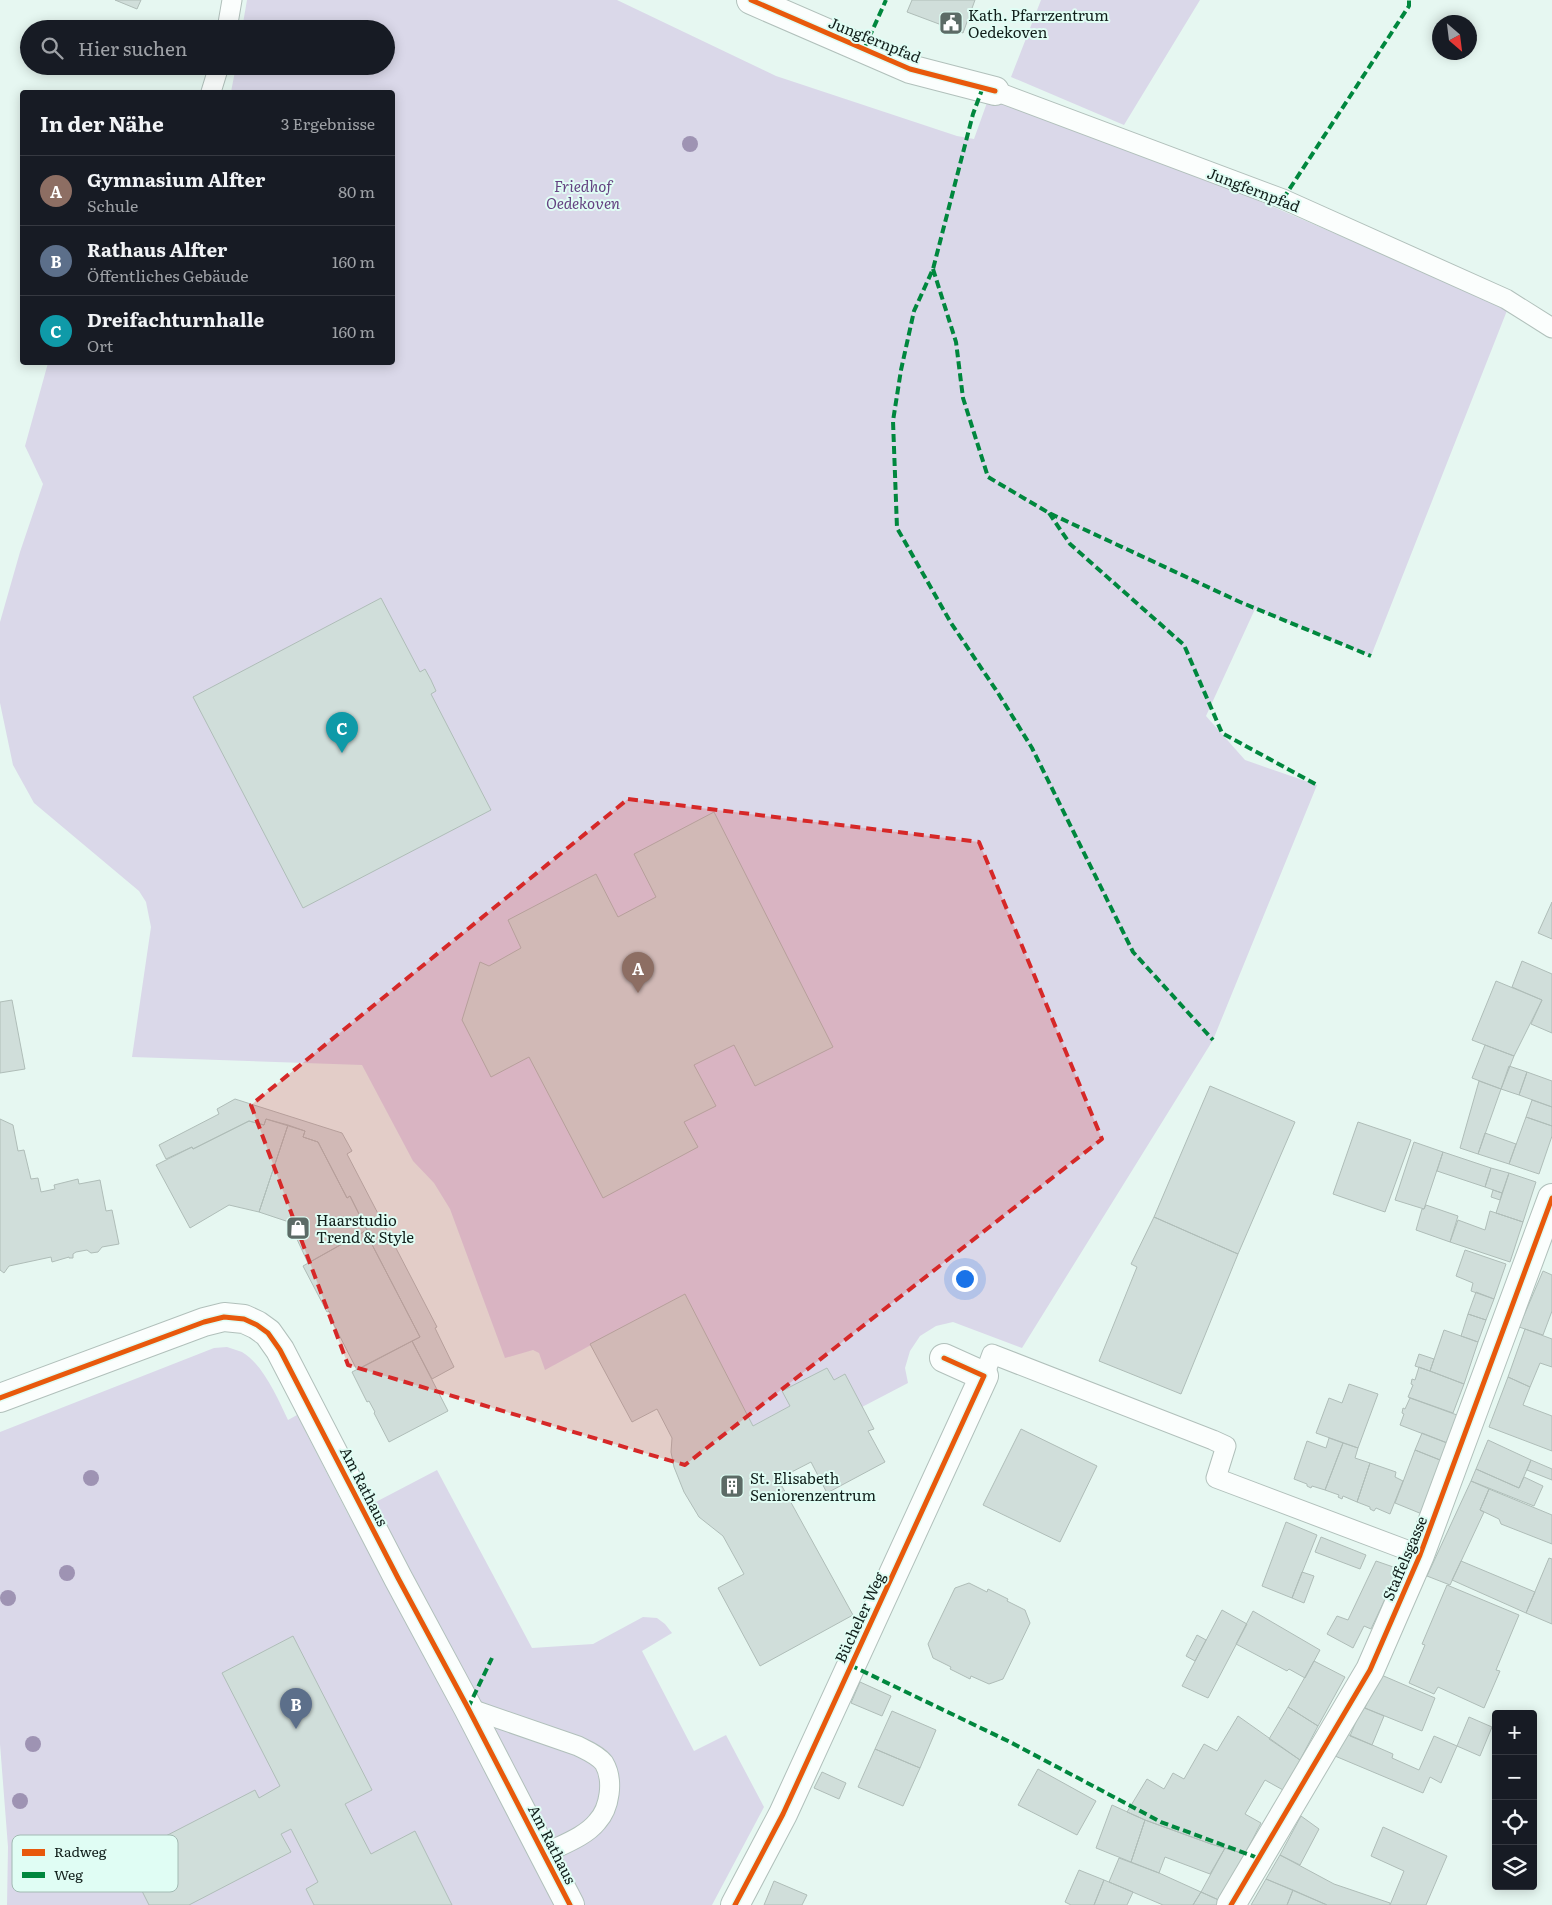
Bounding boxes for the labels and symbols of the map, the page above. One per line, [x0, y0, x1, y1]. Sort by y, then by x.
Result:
place label: Kath. Pfarrzentrum Oedekoven [968, 3, 1109, 43]
street label: Jungfernpfad [825, 10, 925, 68]
public building icon: Kath. Pfarrzentrum Oedekoven [938, 10, 964, 36]
north arrow [1432, 15, 1477, 60]
street label: Jungfernpfad [1204, 161, 1304, 217]
park label: Friedhof Oedekoven [546, 174, 620, 214]
pin: C [326, 712, 358, 753]
pin: A [622, 952, 654, 993]
place label: Haarstudio Trend & Style [316, 1208, 414, 1248]
shop icon: Haarstudio Trend & Style [285, 1215, 311, 1241]
your location [952, 1266, 978, 1292]
street label: Am Rathaus [335, 1442, 395, 1530]
place label: St. Elisabeth Seniorenzentrum [750, 1466, 876, 1506]
building icon: St. Elisabeth Seniorenzentrum [719, 1473, 745, 1499]
street label: Staffelsgasse [1376, 1512, 1432, 1604]
street label: Bücheler Weg [828, 1567, 890, 1666]
pin: B [280, 1688, 312, 1729]
street label: Am Rathaus [523, 1800, 583, 1888]
legend [12, 1835, 178, 1892]
text: Radweg [54, 1841, 107, 1861]
text: Weg [54, 1864, 83, 1884]

